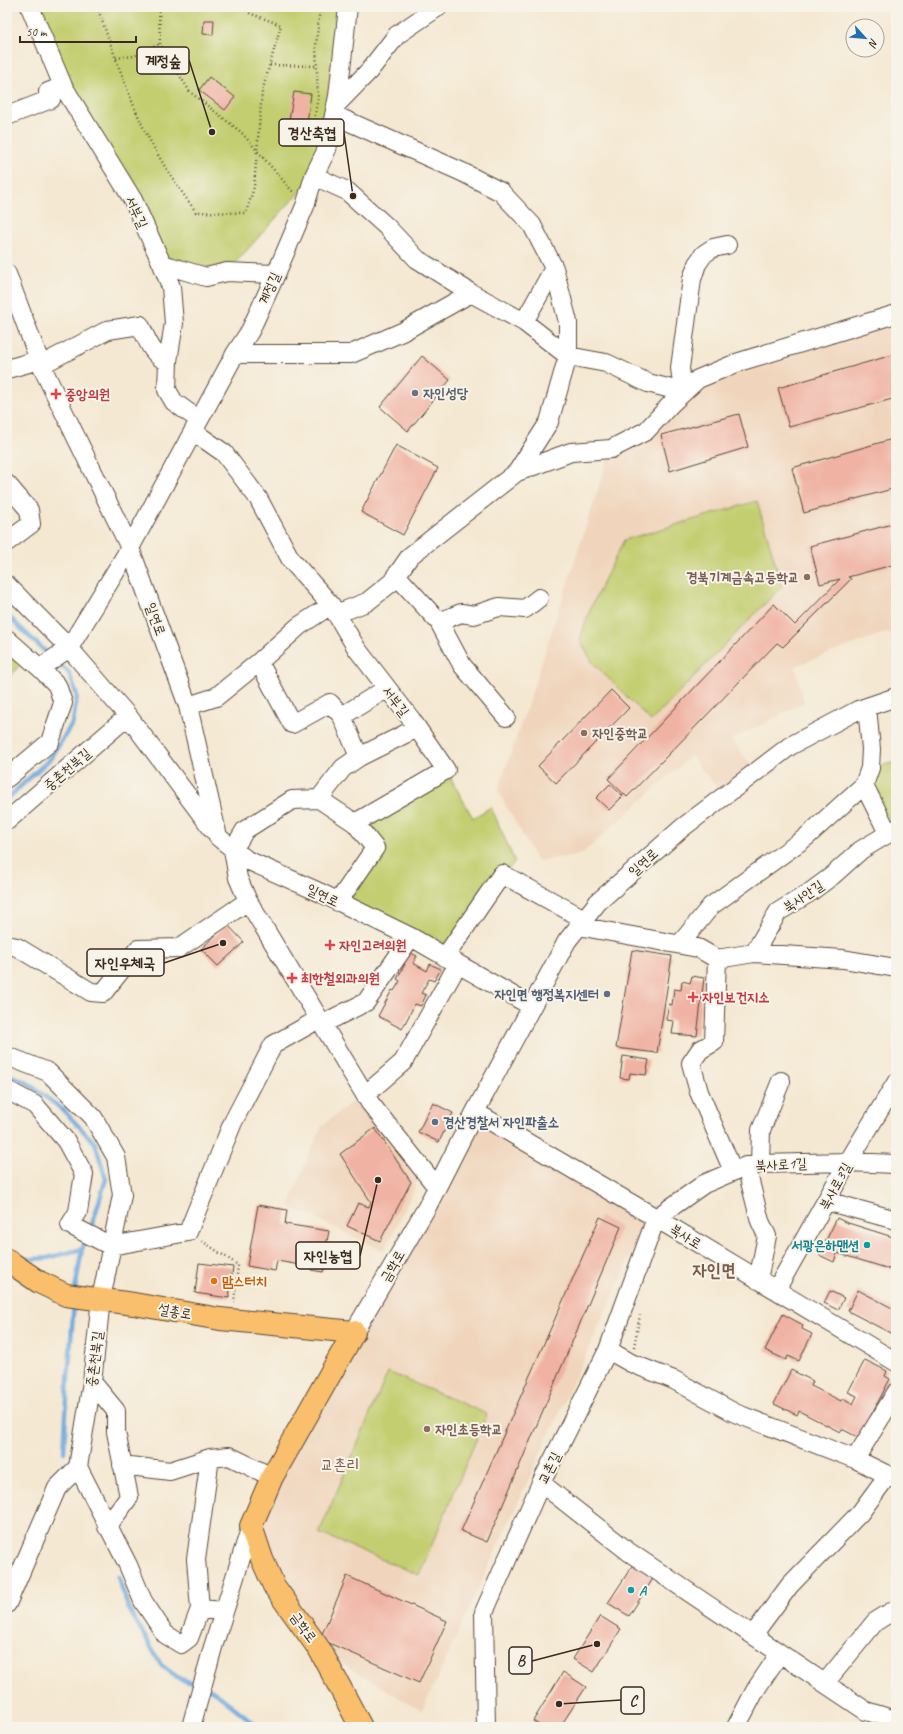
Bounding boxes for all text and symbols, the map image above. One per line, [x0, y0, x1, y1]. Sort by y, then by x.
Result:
scale bar [20, 18, 136, 44]
north arrow [845, 18, 885, 58]
text: 50 m [26, 24, 48, 40]
text: N [865, 36, 882, 51]
callout: 계정숲 [137, 47, 189, 74]
text: 계정숲 [145, 52, 181, 71]
callout: 경산축협 [279, 119, 344, 146]
text: 경산축협 [288, 124, 336, 143]
street label: 서부길 [122, 193, 152, 232]
street label: 계정길 [255, 269, 284, 307]
place label: 자인성당 [423, 385, 469, 402]
place label: 중앙의원 [65, 386, 110, 403]
marker: 중앙의원 [50, 388, 62, 400]
marker: 자인성당 [410, 388, 420, 398]
place label: 경북기계금속고등학교 [686, 569, 799, 586]
marker: 경북기계금속고등학교 [802, 572, 812, 582]
street label: 일연로 [142, 600, 169, 638]
street label: 서부길 [379, 683, 413, 720]
place label: 자인중학교 [592, 725, 648, 742]
marker: 자인중학교 [579, 728, 589, 738]
street label: 중촌천북길 [40, 744, 95, 794]
street label: 일연로 [625, 845, 662, 880]
street label: 북사안길 [780, 876, 827, 916]
street label: 일연로 [304, 880, 342, 910]
place label: 자인고려의원 [339, 937, 407, 954]
marker: 자인고려의원 [324, 939, 336, 951]
callout: 자인우체국 [87, 949, 164, 976]
text: 자인우체국 [95, 954, 155, 973]
place label: 최한철외과의원 [301, 970, 380, 987]
marker: 최한철외과의원 [286, 972, 298, 984]
place label: 자인면 행정복지센터 [494, 986, 599, 1003]
marker: 자인면 행정복지센터 [602, 989, 612, 999]
place label: 자인보건지소 [702, 989, 770, 1006]
marker: 자인보건지소 [687, 991, 699, 1003]
place label: 경산경찰서 자인파출소 [443, 1114, 559, 1131]
marker: 경산경찰서 자인파출소 [430, 1117, 440, 1127]
street label: 북사로1길 [755, 1155, 808, 1174]
street label: 북사로3길 [816, 1159, 856, 1213]
street label: 북사로 [667, 1220, 705, 1253]
place label: 서광은하맨션 [791, 1237, 859, 1254]
marker: 서광은하맨션 [862, 1240, 872, 1250]
callout: 자인농협 [296, 1242, 360, 1269]
text: 자인농협 [304, 1247, 352, 1266]
street label: 금학로 [377, 1247, 408, 1285]
district label: 자인면 [692, 1259, 736, 1281]
place label: 맘스터치 [222, 1273, 267, 1290]
marker: 맘스터치 [209, 1276, 219, 1286]
street label: 설총로 [157, 1300, 193, 1323]
street label: 중촌천북길 [83, 1329, 106, 1388]
place label: 자인초등학교 [435, 1421, 503, 1438]
marker: 자인초등학교 [422, 1424, 432, 1434]
street label: 교촌길 [534, 1449, 565, 1487]
district label: 교촌리 [321, 1455, 359, 1475]
place label: A [639, 1582, 647, 1599]
marker: A [626, 1585, 636, 1595]
street label: 금학로 [287, 1609, 320, 1646]
callout: B [509, 1647, 532, 1674]
text: B [517, 1652, 526, 1671]
callout: C [621, 1687, 644, 1714]
text: C [629, 1692, 638, 1711]

